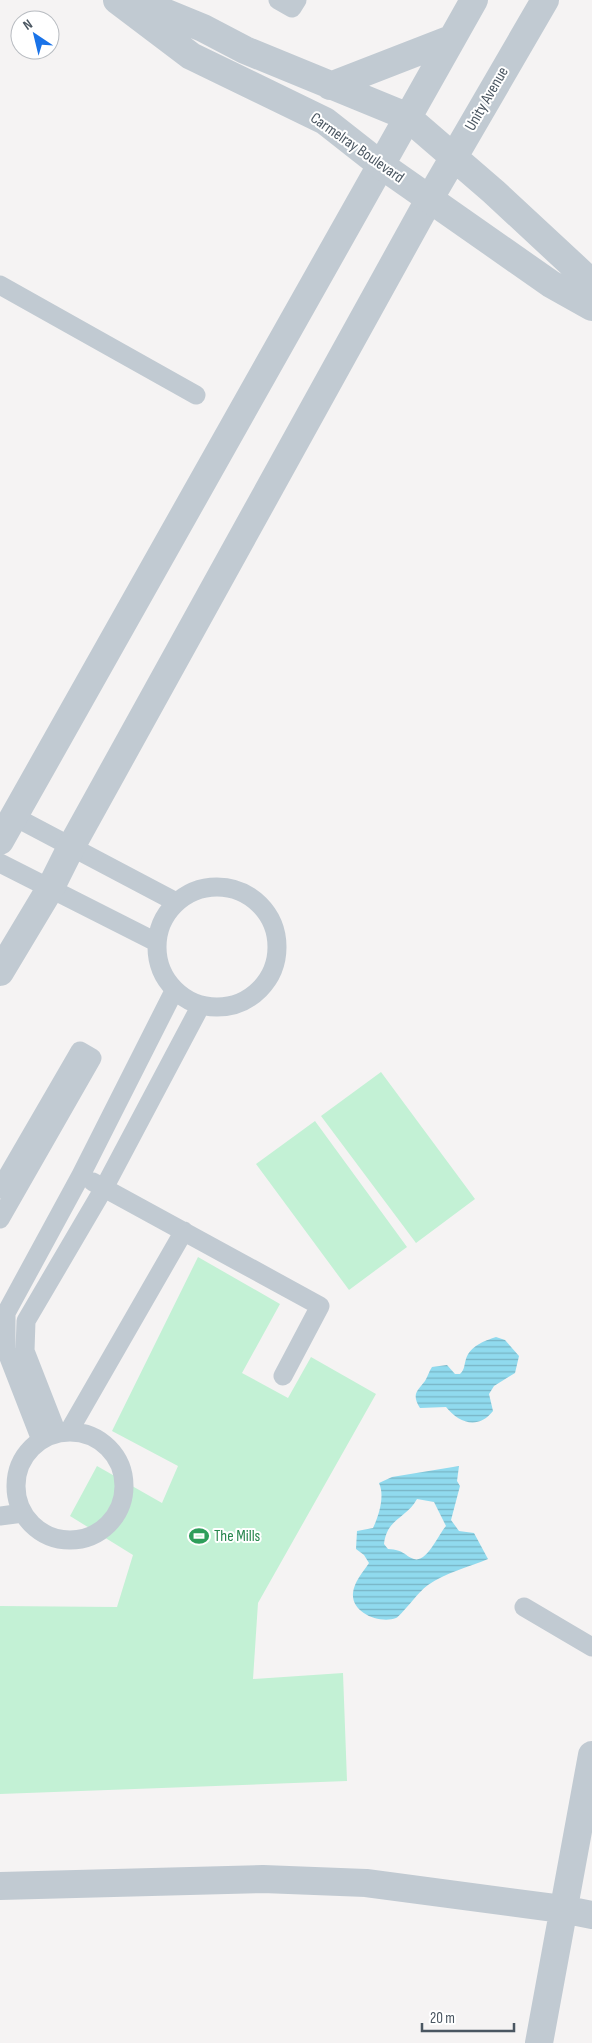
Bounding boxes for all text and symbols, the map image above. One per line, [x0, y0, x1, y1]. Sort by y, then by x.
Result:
north arrow [10, 10, 60, 60]
text: N [20, 16, 36, 34]
street label: Unity Avenue [461, 64, 513, 134]
street label: Carmelray Boulevard [307, 109, 407, 187]
sports icon: The Mills [188, 1525, 210, 1547]
place label: The Mills [214, 1527, 261, 1546]
scale bar [422, 2000, 514, 2032]
text: 20 m [430, 2009, 455, 2028]

